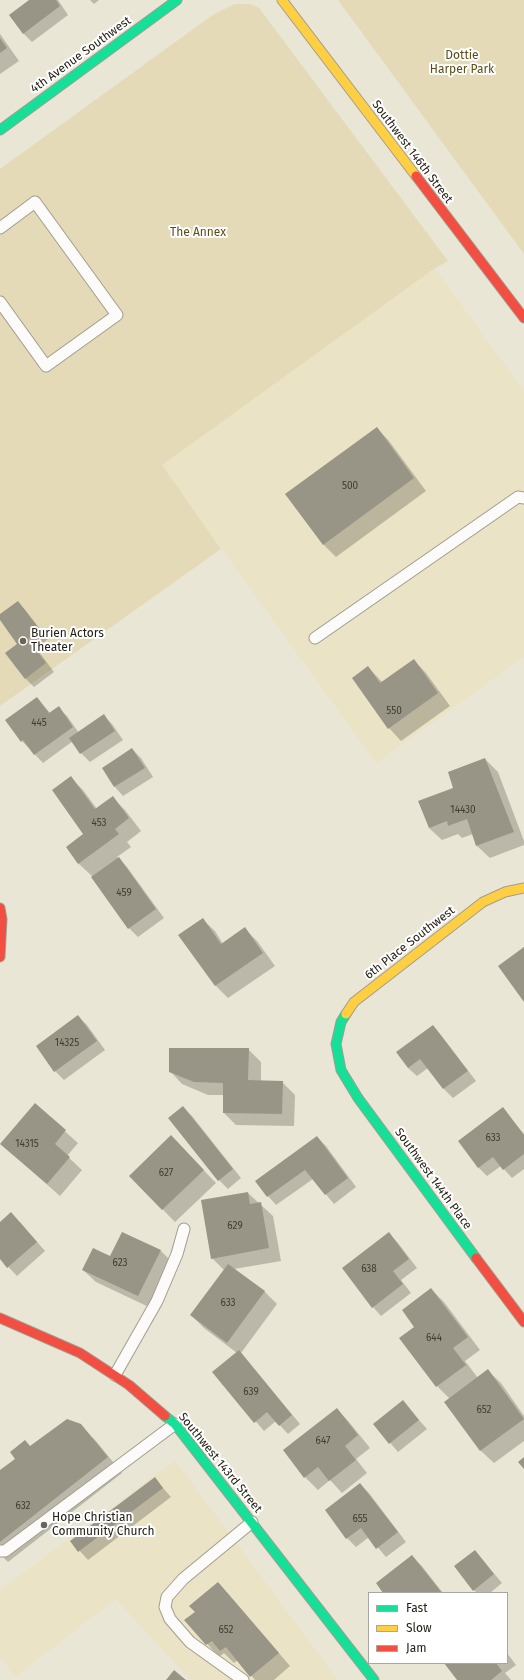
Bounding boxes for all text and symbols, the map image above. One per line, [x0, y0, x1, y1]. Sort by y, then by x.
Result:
street label: 4th Avenue Southwest [28, 14, 134, 96]
park label: Dottie Harper Park [430, 49, 494, 77]
street label: Southwest 146th Street [369, 98, 455, 206]
park label: The Annex [170, 226, 226, 240]
house number: 500 [342, 480, 358, 492]
place label: Burien Actors Theater [31, 627, 104, 655]
marker: Burien Actors Theater [18, 636, 28, 646]
house number: 550 [386, 705, 402, 717]
house number: 445 [31, 717, 47, 729]
house number: 14430 [450, 804, 476, 816]
house number: 453 [91, 817, 107, 829]
house number: 459 [116, 887, 132, 899]
street label: 6th Place Southwest [362, 903, 458, 983]
house number: 14325 [55, 1037, 79, 1049]
street label: Southwest 144th Place [391, 1126, 475, 1232]
house number: 633 [485, 1132, 501, 1144]
house number: 14315 [15, 1138, 39, 1150]
house number: 627 [159, 1167, 173, 1179]
house number: 629 [227, 1220, 243, 1232]
house number: 623 [112, 1257, 128, 1269]
house number: 638 [361, 1263, 377, 1275]
house number: 633 [220, 1297, 236, 1309]
house number: 644 [426, 1332, 442, 1344]
house number: 639 [243, 1386, 259, 1398]
house number: 652 [476, 1404, 492, 1416]
street label: Southwest 143rd Street [175, 1410, 265, 1516]
house number: 647 [316, 1435, 330, 1447]
house number: 632 [15, 1500, 31, 1512]
place label: Hope Christian Community Church [52, 1511, 154, 1539]
house number: 655 [352, 1513, 368, 1525]
marker: Hope Christian Community Church [39, 1520, 49, 1530]
legend [368, 1592, 508, 1664]
text: Fast [406, 1601, 428, 1615]
text: Slow [406, 1621, 432, 1635]
house number: 652 [218, 1624, 234, 1636]
text: Jam [406, 1641, 426, 1655]

